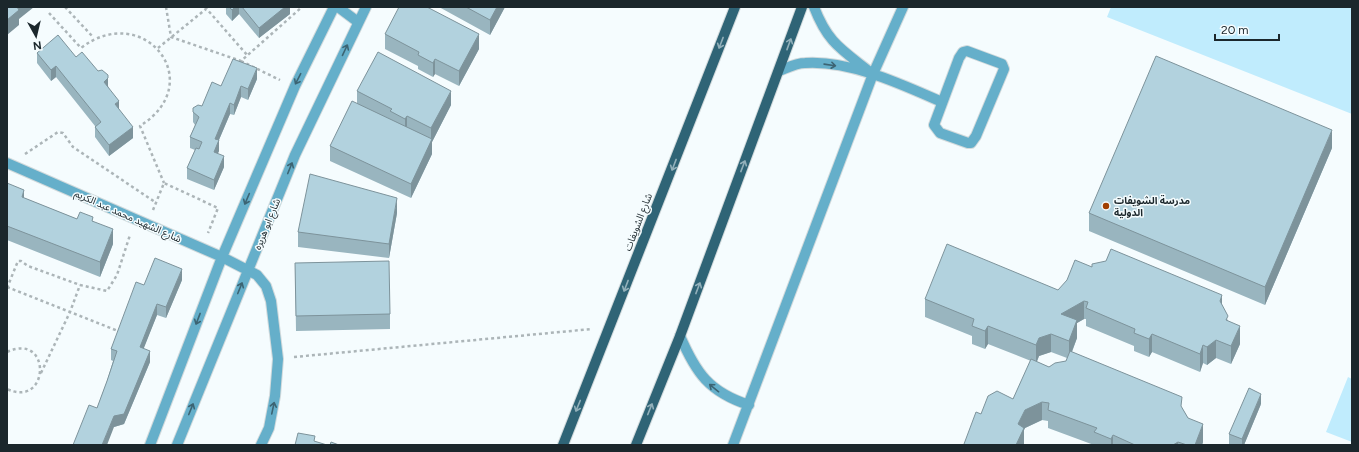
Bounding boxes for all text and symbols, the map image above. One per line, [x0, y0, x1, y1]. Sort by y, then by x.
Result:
north arrow [16, 16, 56, 56]
scale bar [1215, 16, 1279, 42]
text: 20 m [1221, 23, 1249, 37]
one-way arrow [716, 37, 724, 49]
text: N [32, 38, 42, 52]
one-way arrow [785, 39, 793, 51]
one-way arrow [342, 45, 349, 57]
one-way arrow [824, 61, 837, 69]
one-way arrow [294, 73, 301, 85]
one-way arrow [669, 158, 677, 170]
one-way arrow [740, 160, 748, 172]
one-way arrow [287, 163, 294, 175]
street label: شارع الشهيد محمد عبد الكريم [72, 187, 184, 246]
street label: شارع الشويفات [621, 191, 656, 253]
one-way arrow [243, 192, 250, 204]
place label: مدرسة الشويفات الدولية [1114, 194, 1190, 219]
street label: شارع ابو هريره [251, 196, 284, 252]
marker: مدرسة الشويفات الدولية [1101, 201, 1111, 211]
one-way arrow [622, 279, 630, 291]
one-way arrow [694, 282, 702, 294]
one-way arrow [237, 283, 245, 295]
one-way arrow [194, 313, 202, 325]
one-way arrow [709, 384, 719, 393]
one-way arrow [574, 400, 582, 412]
one-way arrow [269, 402, 277, 415]
one-way arrow [188, 403, 196, 415]
one-way arrow [647, 403, 655, 415]

